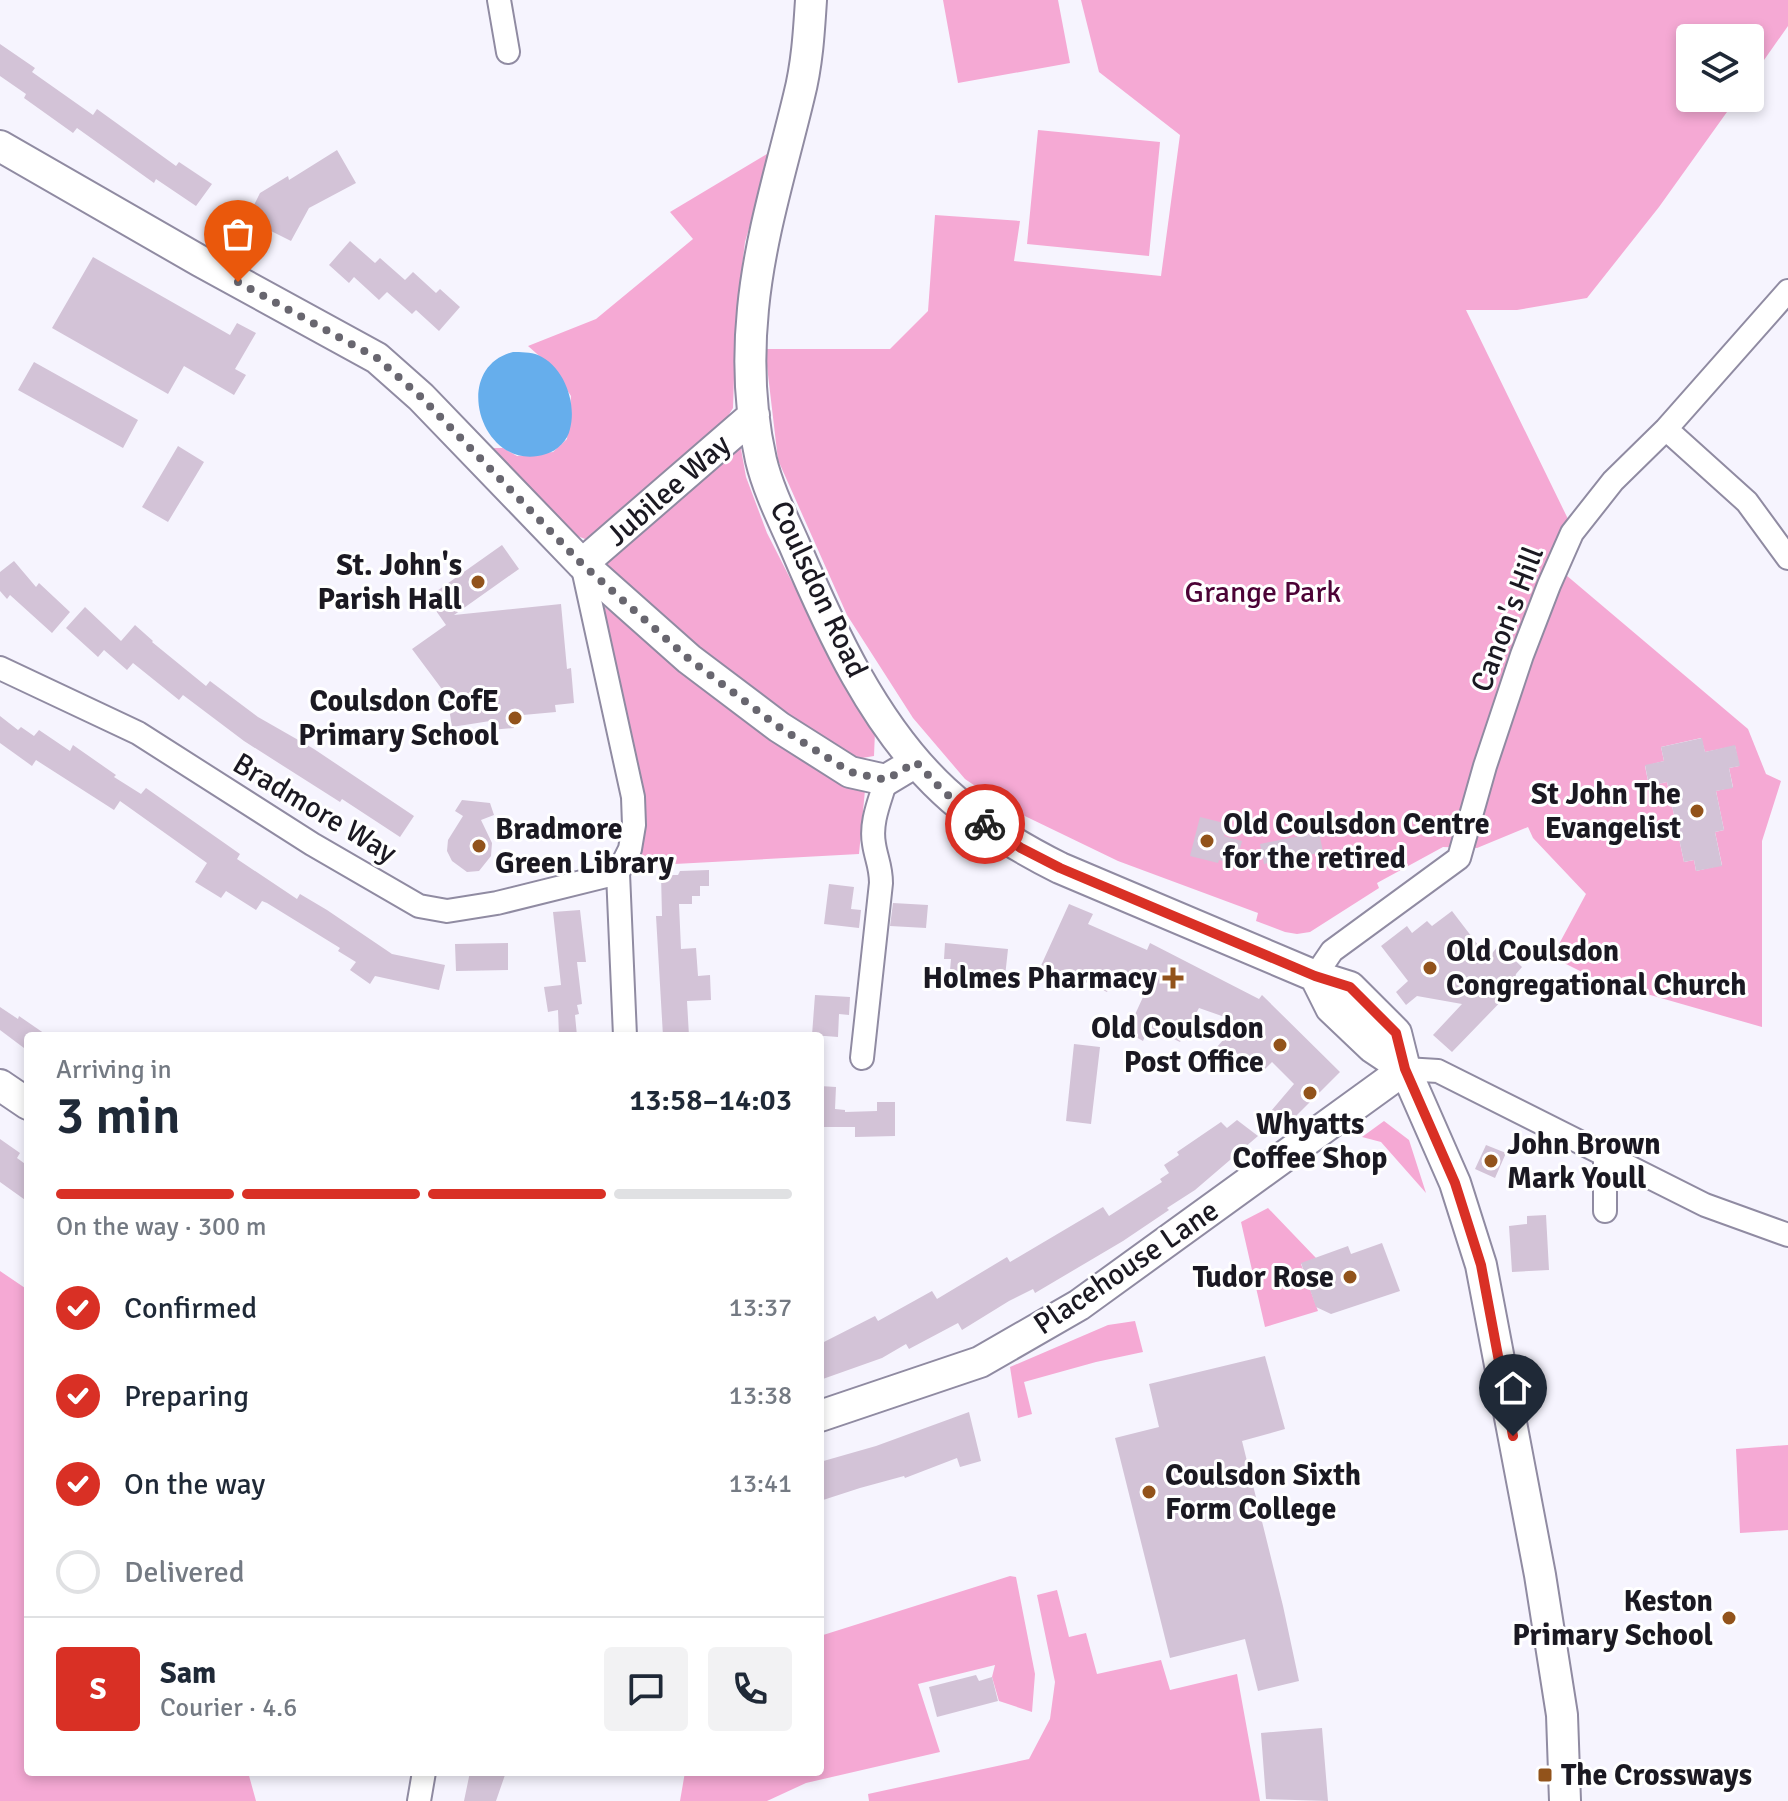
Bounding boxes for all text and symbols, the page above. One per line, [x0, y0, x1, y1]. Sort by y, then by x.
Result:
map controls [1676, 24, 1764, 112]
button: layers [1676, 24, 1764, 112]
pin [204, 200, 272, 282]
icon: bag [216, 212, 260, 256]
street label: Jubilee Way [599, 426, 738, 554]
street label: Coulsdon Road [762, 495, 876, 683]
street label: Canon's Hill [1463, 541, 1552, 697]
place label: St. John's Parish Hall [317, 547, 462, 618]
marker: St. John's Parish Hall [469, 573, 487, 591]
park label: Grange Park [1185, 574, 1341, 611]
place label: Coulsdon CofE Primary School [298, 683, 499, 754]
marker: Coulsdon CofE Primary School [506, 709, 524, 727]
street label: Bradmore Way [226, 745, 403, 872]
place label: St John The Evangelist [1531, 776, 1681, 847]
courier [945, 784, 1025, 864]
icon: bike [963, 802, 1007, 846]
marker: St John The Evangelist [1688, 802, 1706, 820]
place label: Old Coulsdon Centre for the retired [1222, 806, 1490, 877]
place label: Bradmore Green Library [495, 811, 674, 882]
marker: Old Coulsdon Centre for the retired [1198, 832, 1216, 850]
marker: Bradmore Green Library [470, 837, 488, 855]
place label: Old Coulsdon Congregational Church [1446, 933, 1747, 1004]
marker: Old Coulsdon Congregational Church [1421, 959, 1439, 977]
place label: Holmes Pharmacy [922, 960, 1157, 997]
marker: Holmes Pharmacy [1164, 969, 1182, 987]
place label: Old Coulsdon Post Office [1091, 1010, 1264, 1081]
marker: Old Coulsdon Post Office [1271, 1036, 1289, 1054]
text: Arriving in [56, 1054, 172, 1086]
text: 13:58–14:03 [629, 1082, 792, 1119]
text: 3 min [56, 1084, 181, 1148]
marker: Whyatts Coffee Shop [1301, 1084, 1319, 1102]
place label: Whyatts Coffee Shop [1233, 1106, 1387, 1177]
place label: John Brown Mark Youll [1507, 1126, 1661, 1197]
marker: John Brown Mark Youll [1482, 1152, 1500, 1170]
street label: Placehouse Lane [1027, 1192, 1226, 1343]
text: On the way · 300 m [56, 1211, 266, 1243]
place label: Tudor Rose [1193, 1259, 1334, 1296]
marker: Tudor Rose [1341, 1268, 1359, 1286]
icon: check [56, 1286, 100, 1330]
text: Confirmed [124, 1290, 257, 1327]
text: 13:37 [729, 1292, 792, 1324]
pin [1479, 1354, 1547, 1436]
icon: home [1491, 1366, 1535, 1410]
icon: check [56, 1374, 100, 1418]
text: Preparing [124, 1378, 249, 1415]
text: 13:38 [729, 1380, 792, 1412]
place label: Coulsdon Sixth Form College [1165, 1457, 1361, 1528]
icon: check [56, 1462, 100, 1506]
text: On the way [124, 1466, 265, 1503]
text: 13:41 [729, 1468, 792, 1500]
marker: Coulsdon Sixth Form College [1140, 1483, 1158, 1501]
text: Delivered [124, 1554, 245, 1591]
place label: Keston Primary School [1512, 1583, 1713, 1654]
marker: Keston Primary School [1720, 1609, 1738, 1627]
button: chat [604, 1647, 688, 1731]
button: phone [708, 1647, 792, 1731]
text: Sam [160, 1655, 216, 1692]
text: S [90, 1671, 106, 1708]
text: Courier · 4.6 [160, 1692, 297, 1724]
place label: The Crossways [1561, 1757, 1752, 1794]
marker: The Crossways [1536, 1766, 1554, 1784]

